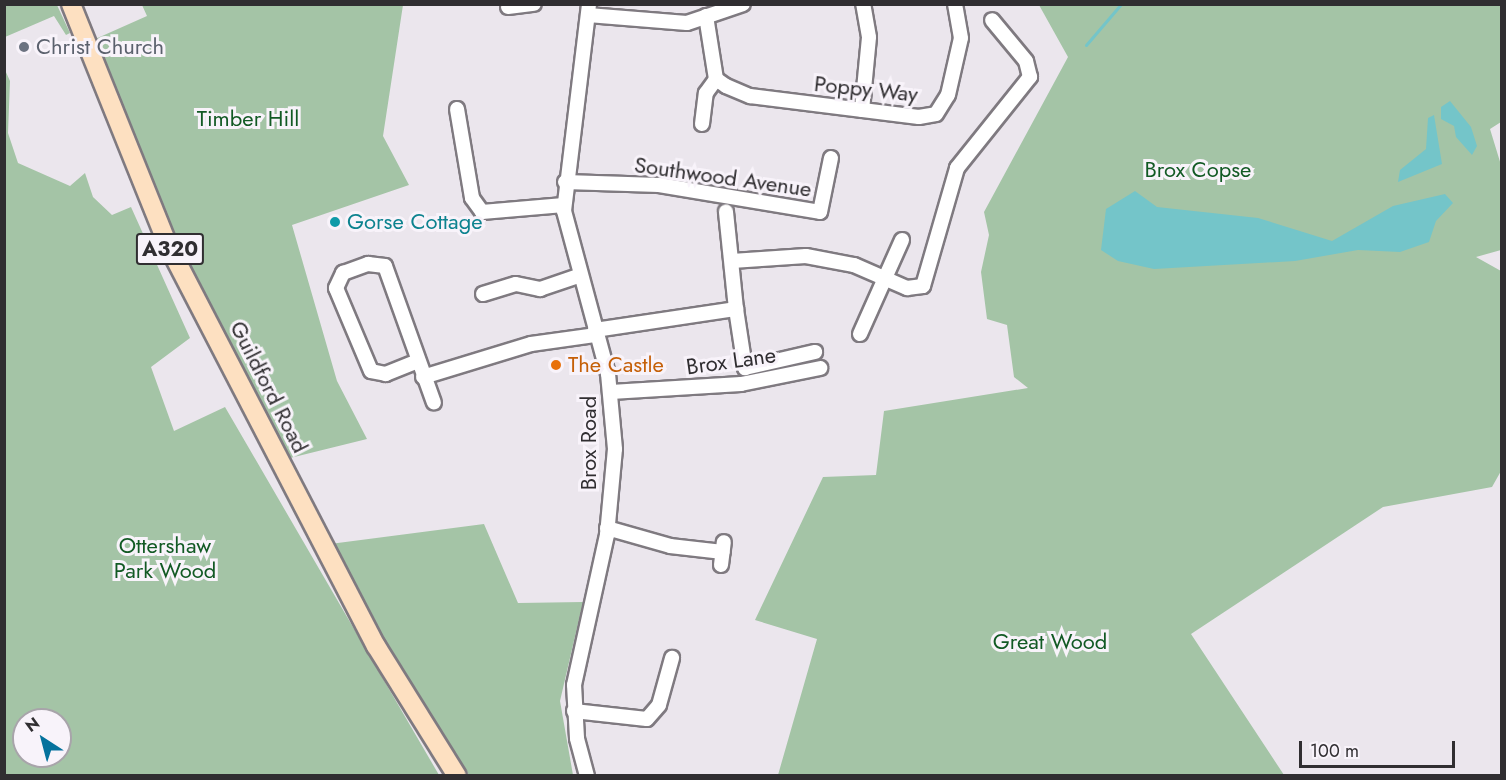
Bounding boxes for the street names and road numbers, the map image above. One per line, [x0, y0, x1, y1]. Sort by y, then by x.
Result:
street label: Poppy Way [813, 70, 919, 108]
street label: Southwood Avenue [633, 151, 813, 203]
road number: A320 [136, 231, 204, 267]
street label: Guildford Road [224, 317, 314, 457]
street label: Brox Lane [684, 342, 778, 380]
street label: Brox Road [576, 396, 602, 490]

